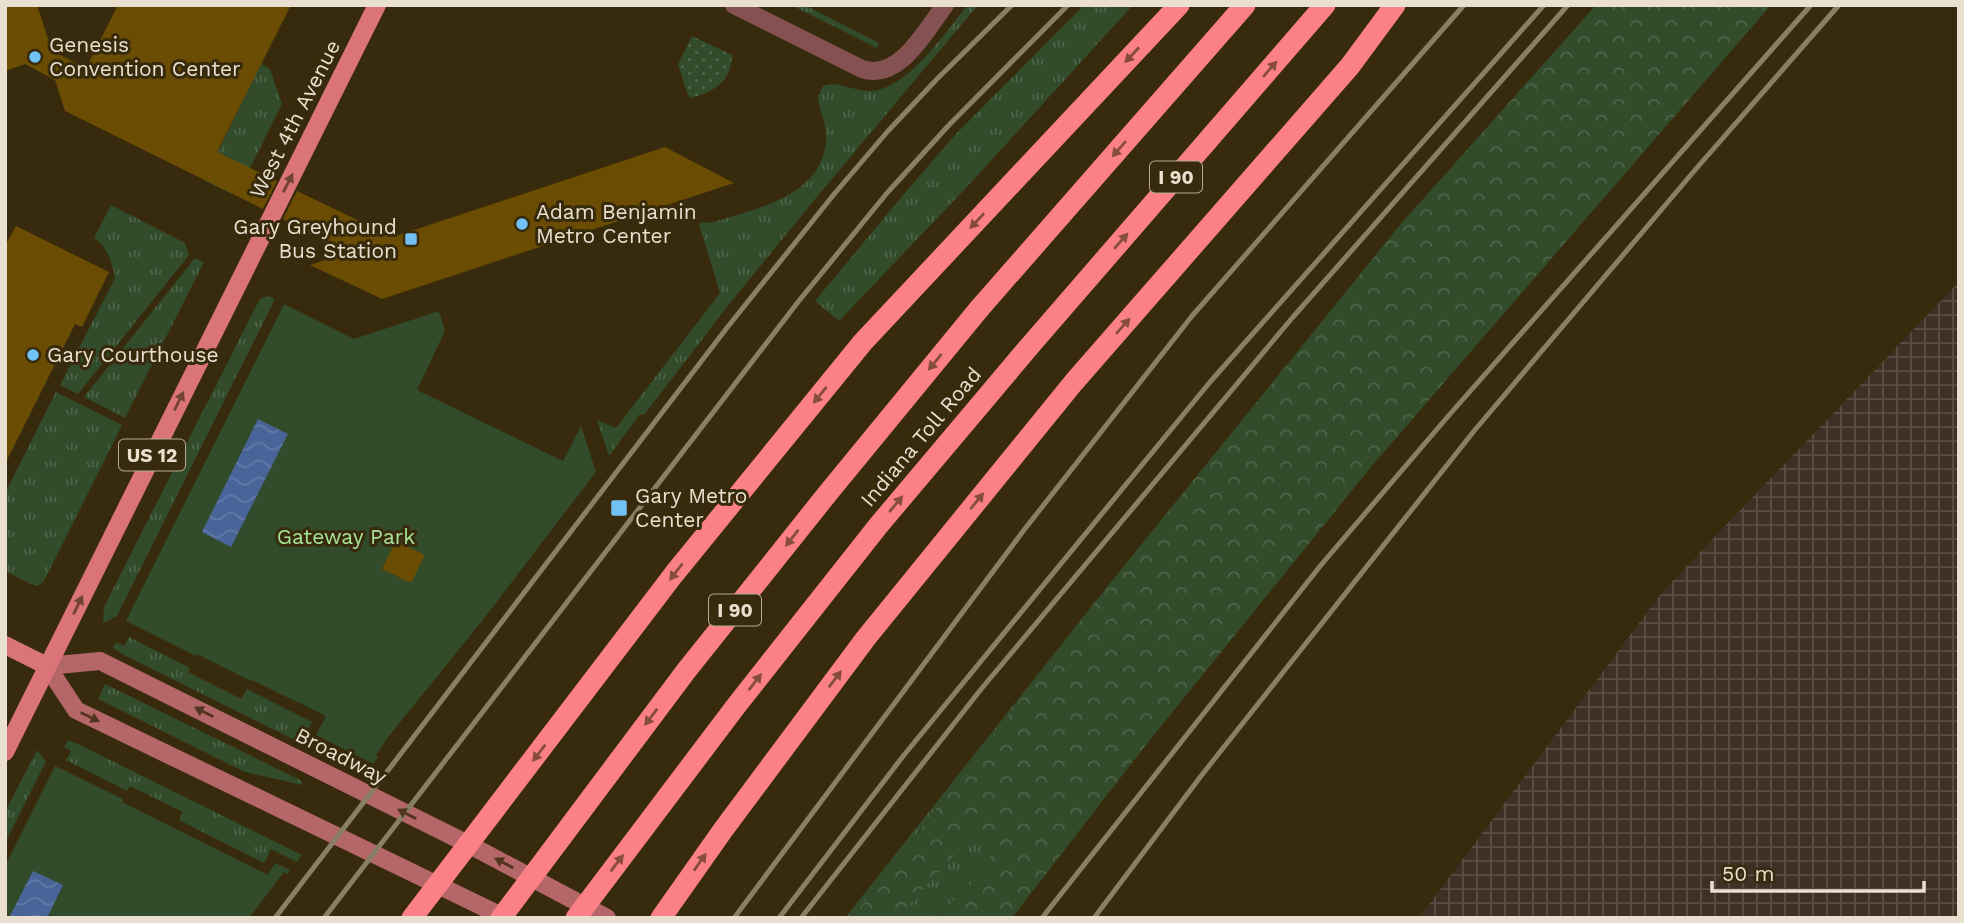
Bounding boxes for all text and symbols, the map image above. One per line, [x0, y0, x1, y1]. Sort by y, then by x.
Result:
place label: Genesis Convention Center [49, 32, 241, 81]
street label: West 4th Avenue [244, 36, 345, 202]
one-way arrow [1125, 46, 1141, 63]
marker: Genesis Convention Center [27, 49, 43, 65]
one-way arrow [1262, 60, 1278, 78]
one-way arrow [1112, 140, 1127, 157]
road number: I 90 [1150, 162, 1202, 192]
one-way arrow [281, 173, 293, 193]
place label: Adam Benjamin Metro Center [536, 199, 697, 248]
one-way arrow [969, 212, 985, 229]
place label: Gary Greyhound Bus Station [233, 214, 397, 263]
marker: Adam Benjamin Metro Center [514, 216, 530, 232]
marker: Gary Greyhound Bus Station [403, 231, 419, 247]
one-way arrow [1113, 232, 1129, 250]
one-way arrow [1114, 318, 1130, 335]
place label: Gary Courthouse [47, 342, 219, 367]
marker: Gary Courthouse [25, 347, 41, 363]
one-way arrow [928, 353, 943, 370]
street label: Indiana Toll Road [855, 362, 986, 511]
one-way arrow [813, 387, 828, 404]
one-way arrow [173, 391, 184, 411]
road number: US 12 [119, 440, 185, 470]
place label: Gary Metro Center [635, 483, 747, 532]
one-way arrow [969, 493, 984, 510]
one-way arrow [889, 496, 904, 514]
marker: Gary Metro Center [609, 498, 629, 518]
park label: Gateway Park [277, 524, 415, 549]
one-way arrow [784, 529, 799, 547]
one-way arrow [669, 562, 684, 580]
road number: I 90 [709, 594, 761, 625]
one-way arrow [72, 595, 83, 615]
one-way arrow [828, 670, 842, 688]
one-way arrow [747, 674, 762, 692]
one-way arrow [194, 707, 214, 718]
one-way arrow [645, 708, 659, 726]
one-way arrow [80, 712, 100, 723]
street label: Broadway [291, 722, 391, 789]
one-way arrow [532, 744, 546, 762]
one-way arrow [397, 809, 417, 820]
scale bar [1712, 850, 1924, 894]
one-way arrow [693, 853, 707, 871]
one-way arrow [610, 855, 625, 873]
one-way arrow [494, 857, 513, 869]
text: 50 m [1722, 861, 1774, 886]

